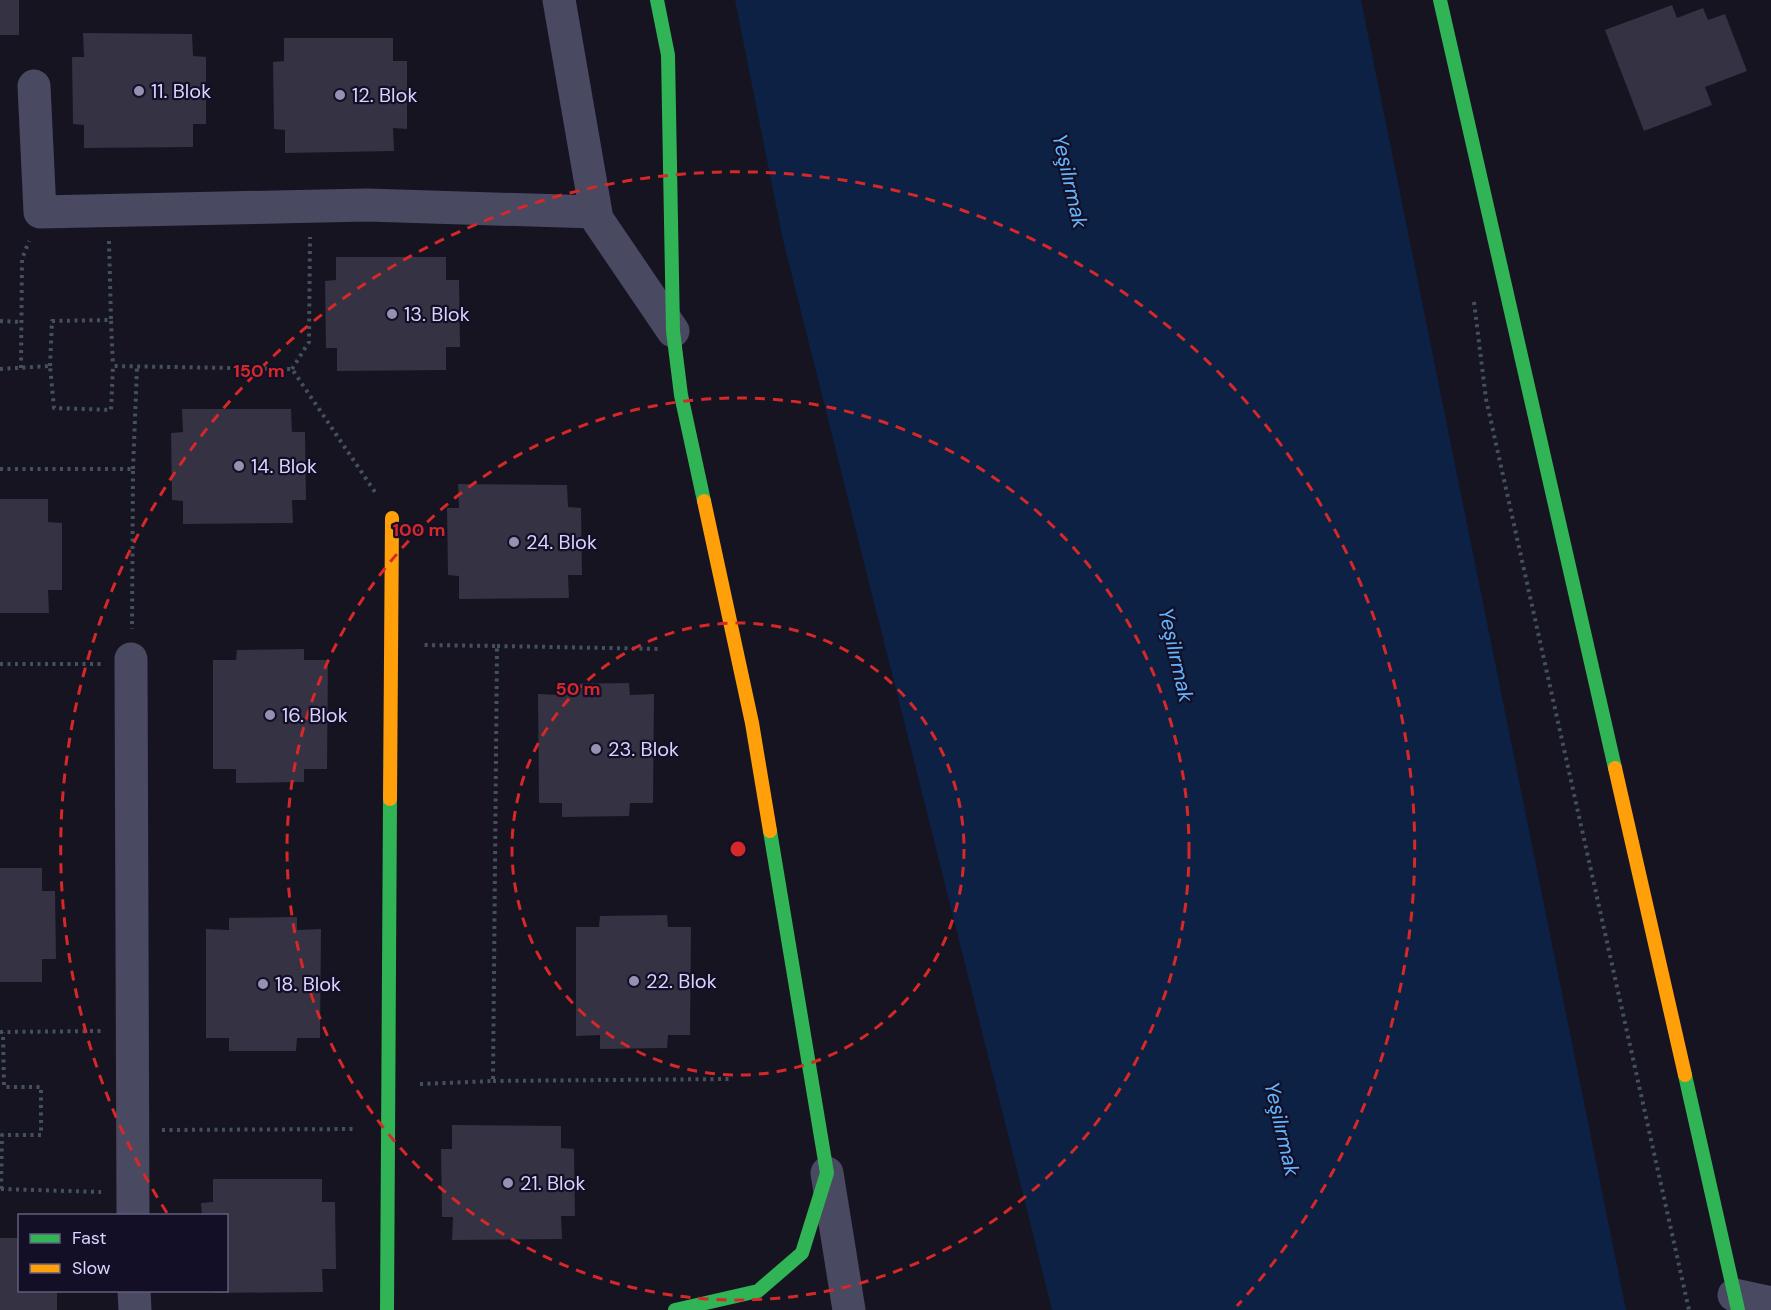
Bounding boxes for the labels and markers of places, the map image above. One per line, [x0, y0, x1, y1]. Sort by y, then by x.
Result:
place label: 11. Blok [151, 78, 211, 104]
place label: 12. Blok [352, 82, 418, 108]
marker: 11. Blok [132, 84, 146, 98]
marker: 12. Blok [333, 88, 347, 102]
place label: 13. Blok [404, 301, 470, 327]
marker: 13. Blok [385, 307, 399, 321]
place label: 14. Blok [251, 453, 317, 479]
marker: 14. Blok [232, 459, 246, 473]
place label: 24. Blok [526, 529, 597, 555]
marker: 24. Blok [507, 535, 521, 549]
place label: 16. Blok [282, 702, 348, 728]
marker: 16. Blok [263, 708, 277, 722]
place label: 23. Blok [608, 736, 679, 762]
marker: 23. Blok [589, 742, 603, 756]
centre of rings [728, 839, 748, 859]
place label: 22. Blok [646, 968, 717, 994]
place label: 18. Blok [275, 971, 341, 997]
marker: 22. Blok [627, 974, 641, 988]
marker: 18. Blok [256, 977, 270, 991]
place label: 21. Blok [520, 1170, 586, 1196]
marker: 21. Blok [501, 1176, 515, 1190]

